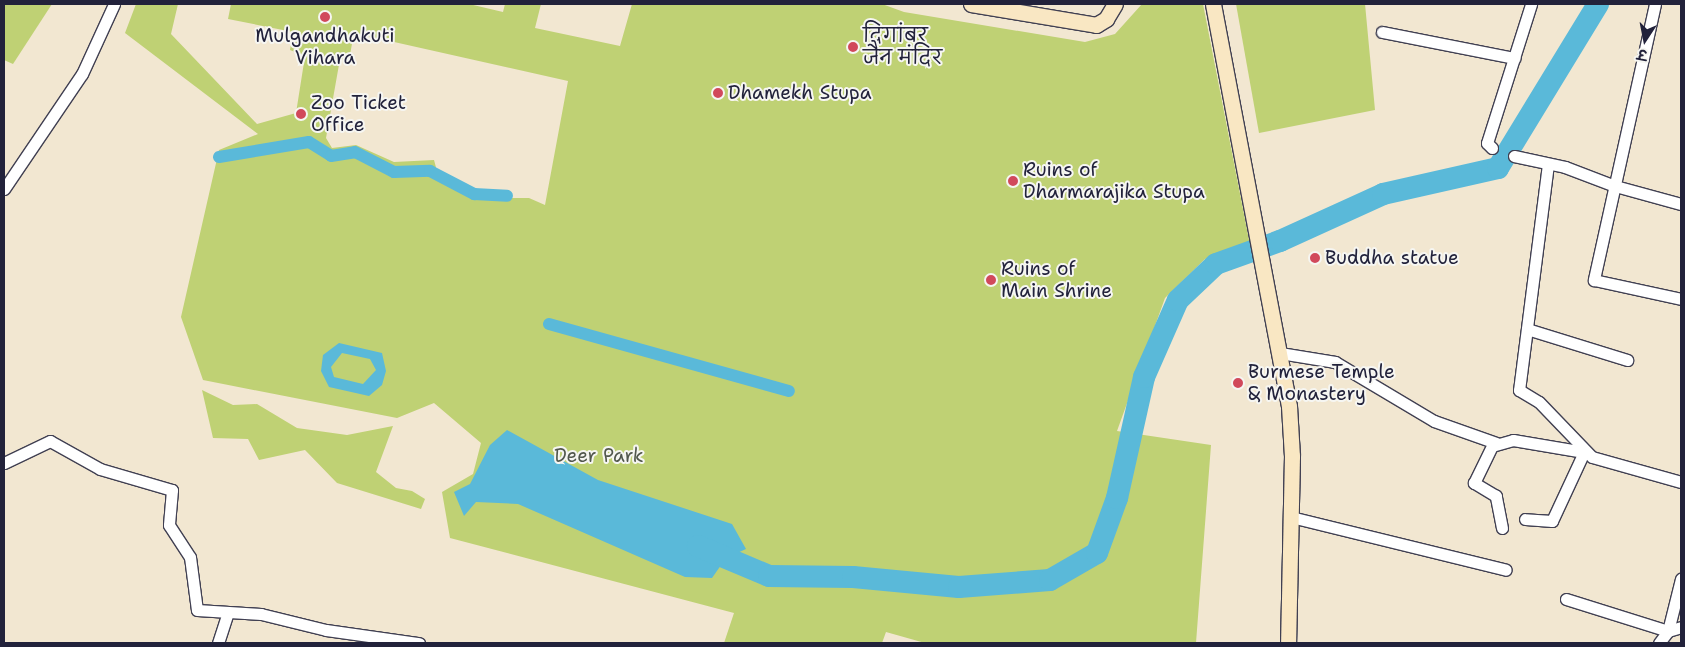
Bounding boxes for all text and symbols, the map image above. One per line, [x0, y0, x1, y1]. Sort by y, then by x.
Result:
marker: Mulgandhakuti Vihara [319, 11, 331, 23]
north arrow [1620, 15, 1670, 65]
place label: Mulgandhakuti Vihara [255, 25, 395, 69]
place label: दिगांबर जैन मंदिर [863, 25, 942, 69]
marker: दिगांबर जैन मंदिर [847, 41, 859, 53]
text: उ [1636, 45, 1648, 64]
place label: Dhamekh Stupa [728, 82, 871, 104]
marker: Dhamekh Stupa [712, 87, 724, 99]
place label: Zoo Ticket Office [311, 92, 406, 136]
marker: Zoo Ticket Office [295, 108, 307, 120]
place label: Ruins of Dharmarajika Stupa [1023, 159, 1205, 203]
marker: Ruins of Dharmarajika Stupa [1007, 175, 1019, 187]
place label: Buddha statue [1325, 247, 1459, 269]
marker: Buddha statue [1309, 252, 1321, 264]
place label: Ruins of Main Shrine [1001, 258, 1112, 302]
marker: Ruins of Main Shrine [985, 274, 997, 286]
place label: Burmese Temple & Monastery [1248, 361, 1395, 405]
marker: Burmese Temple & Monastery [1232, 377, 1244, 389]
park label: Deer Park [554, 445, 644, 467]

